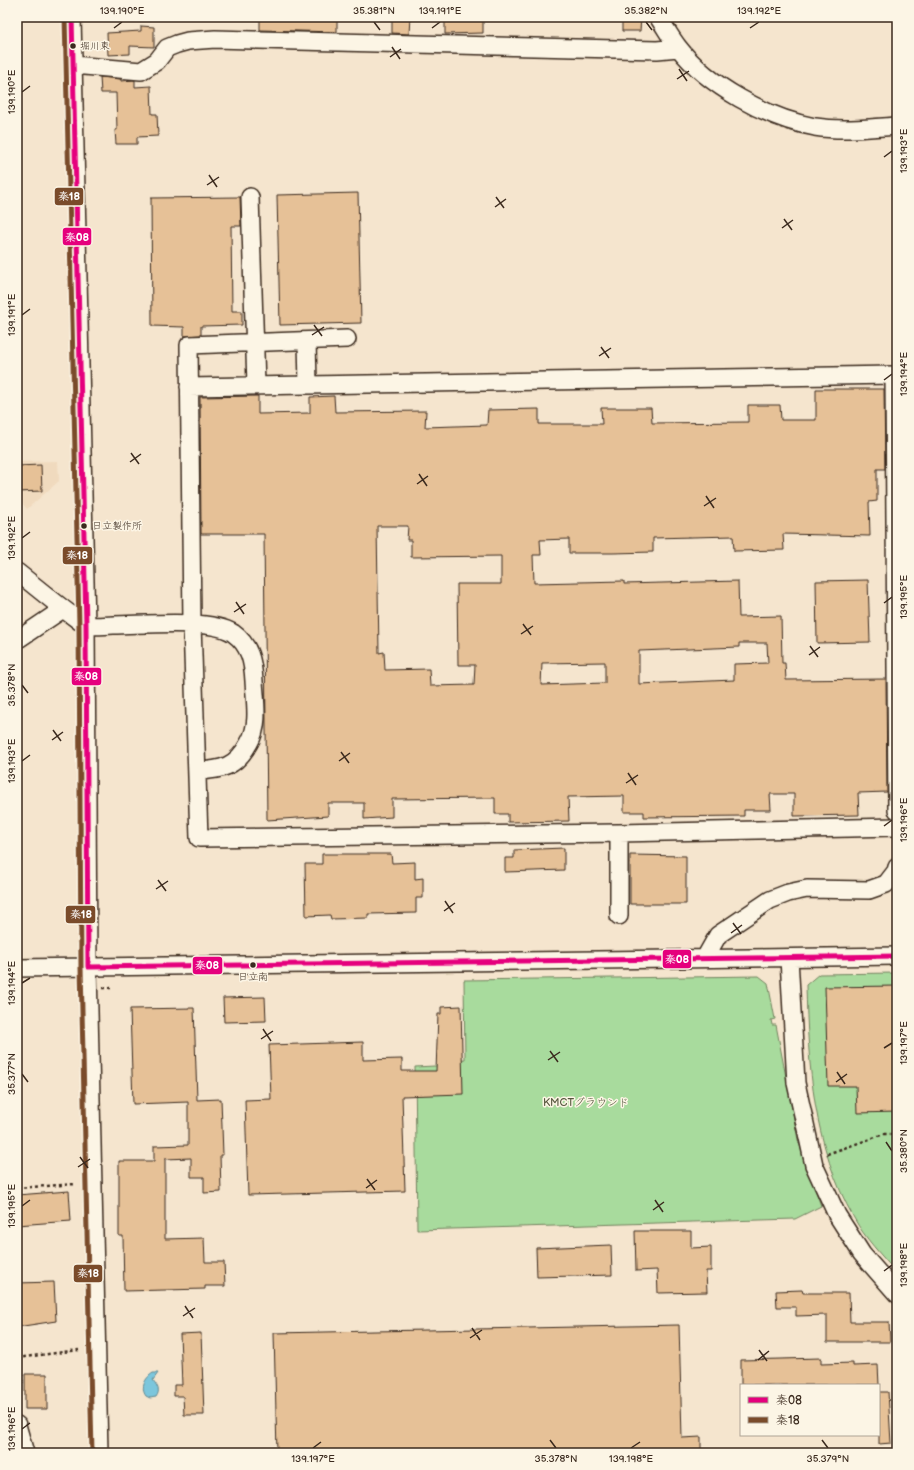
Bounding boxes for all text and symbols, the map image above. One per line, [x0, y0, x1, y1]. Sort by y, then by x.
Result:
text: 139.190°E [100, 5, 145, 17]
text: 35.381°N [353, 5, 395, 17]
text: 139.191°E [419, 5, 462, 17]
text: 35.382°N [624, 5, 668, 17]
text: 139.192°E [737, 5, 781, 17]
place label: 堀川東 [80, 40, 110, 52]
marker: 堀川東 [68, 41, 78, 51]
text: 139.190°E [6, 69, 18, 114]
text: 139.193°E [898, 128, 910, 173]
line badge: 秦18 [54, 187, 84, 206]
text: 秦18 [58, 190, 81, 203]
line badge: 秦08 [62, 227, 92, 246]
text: 秦08 [65, 231, 90, 244]
text: 139.191°E [6, 293, 18, 336]
text: 139.194°E [898, 351, 910, 396]
text: 139.192°E [6, 516, 18, 560]
place label: 日立製作所 [92, 520, 142, 532]
marker: 日立製作所 [79, 521, 89, 531]
line badge: 秦18 [62, 546, 93, 565]
text: 秦18 [66, 549, 89, 562]
text: 139.195°E [898, 574, 910, 619]
text: 35.378°N [6, 664, 18, 706]
line badge: 秦08 [71, 667, 102, 686]
text: 秦08 [74, 670, 99, 683]
text: 139.193°E [6, 738, 18, 783]
text: 139.196°E [898, 797, 910, 842]
line badge: 秦18 [65, 905, 96, 924]
text: 秦18 [70, 908, 93, 921]
line badge: 秦08 [662, 949, 692, 969]
text: 秦08 [665, 953, 690, 966]
line badge: 秦08 [192, 956, 223, 975]
text: 秦08 [195, 959, 220, 972]
text: 139.194°E [6, 960, 18, 1005]
marker: 日立南 [248, 960, 258, 970]
place label: 日立南 [238, 971, 268, 983]
text: 139.197°E [898, 1021, 910, 1065]
text: 35.377°N [6, 1053, 18, 1095]
park label: KMCTグラウンド [543, 1096, 629, 1109]
text: 35.380°N [898, 1129, 910, 1173]
text: 139.195°E [6, 1183, 18, 1228]
text: 139.198°E [898, 1242, 910, 1287]
line badge: 秦18 [73, 1264, 103, 1283]
text: 秦18 [77, 1267, 100, 1280]
legend [740, 1384, 880, 1436]
text: 秦08 [776, 1393, 802, 1408]
text: 139.196°E [6, 1406, 18, 1451]
text: 秦18 [776, 1413, 800, 1428]
text: 139.197°E [291, 1453, 335, 1465]
text: 35.378°N [535, 1453, 577, 1465]
text: 139.198°E [609, 1453, 654, 1465]
text: 35.379°N [807, 1453, 849, 1465]

